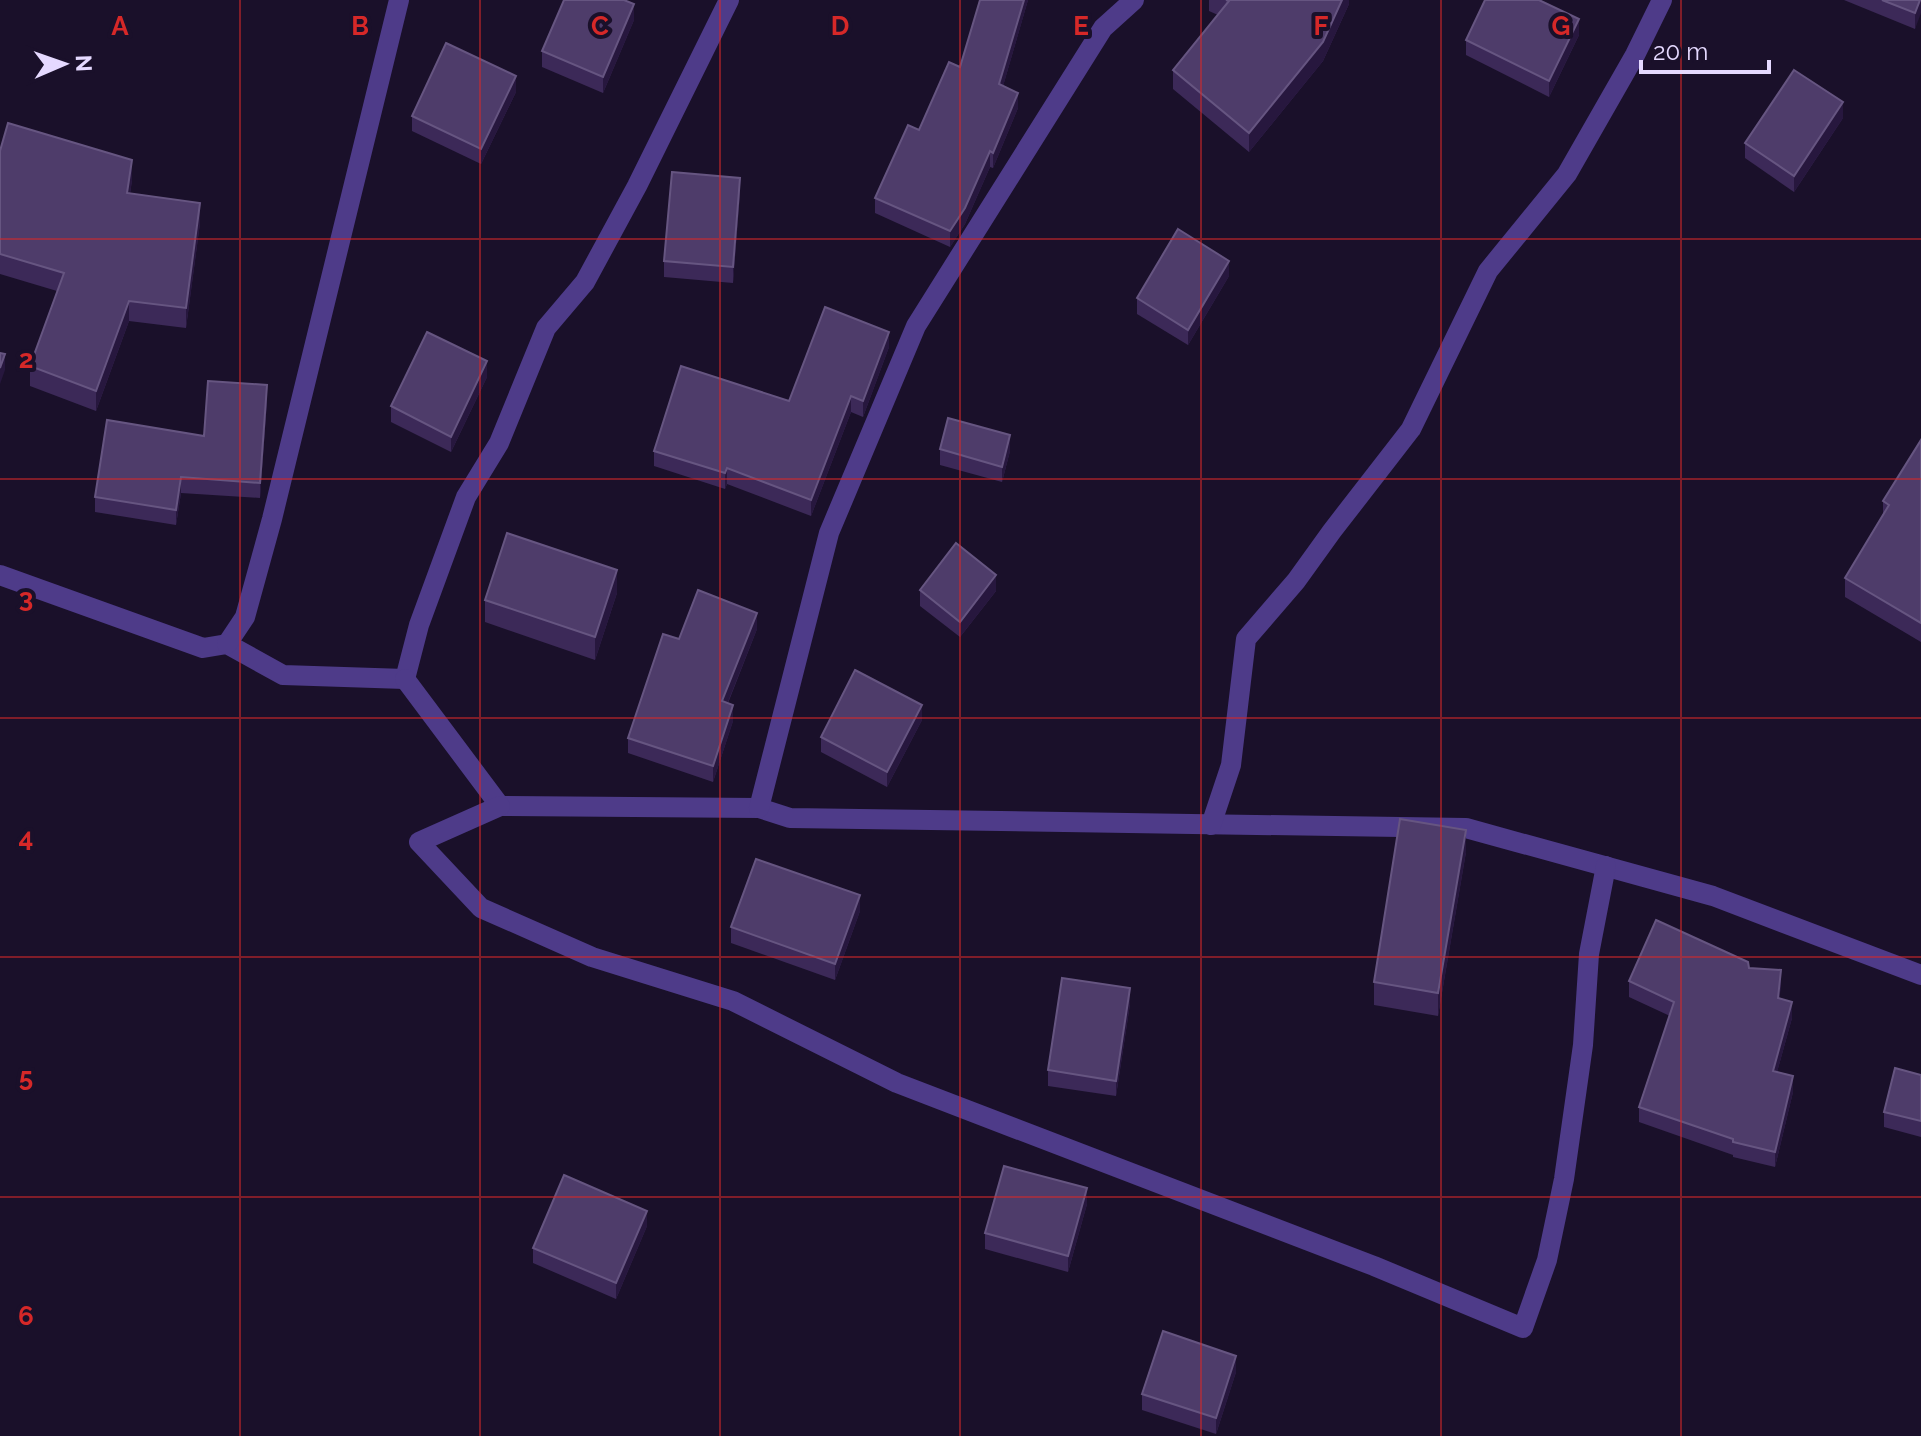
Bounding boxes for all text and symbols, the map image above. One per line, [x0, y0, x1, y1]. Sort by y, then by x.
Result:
text: A [111, 11, 129, 41]
text: B [351, 11, 369, 41]
text: C [591, 11, 609, 41]
text: D [831, 11, 849, 41]
text: E [1073, 11, 1089, 41]
text: F [1314, 11, 1329, 41]
text: G [1552, 11, 1570, 41]
north arrow [24, 24, 104, 104]
scale bar [1641, 24, 1769, 74]
text: 20 m [1653, 37, 1708, 66]
text: N [71, 54, 97, 72]
text: 2 [19, 344, 33, 374]
text: 3 [19, 583, 33, 613]
text: 4 [19, 823, 33, 853]
text: 5 [19, 1062, 33, 1092]
text: 6 [18, 1301, 34, 1331]

